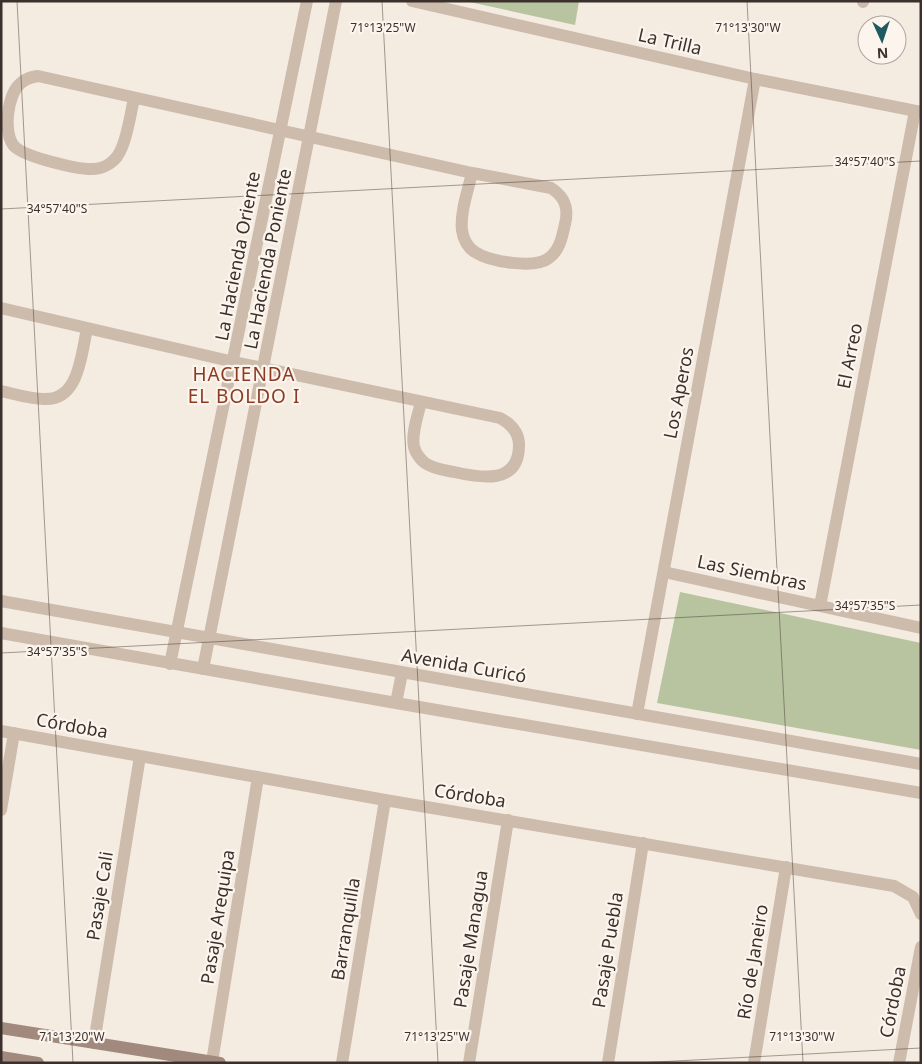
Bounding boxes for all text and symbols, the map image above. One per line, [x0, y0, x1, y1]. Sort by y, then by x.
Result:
north arrow [857, 15, 907, 65]
text: 71°13'25"W [350, 19, 416, 36]
text: 71°13'30"W [715, 19, 781, 36]
street label: La Trilla [636, 22, 704, 60]
text: N [877, 44, 889, 63]
text: 34°57'40"S [835, 153, 896, 170]
street label: La Hacienda Poniente [238, 166, 296, 351]
street label: La Hacienda Oriente [209, 169, 265, 343]
text: 34°57'40"S [27, 200, 88, 217]
street label: El Arreo [831, 321, 867, 391]
street label: Los Aperos [657, 345, 699, 441]
district label: HACIENDA EL BOLDO I [188, 361, 300, 409]
street label: Las Siembras [695, 549, 809, 595]
text: 34°57'35"S [835, 597, 896, 614]
street label: Avenida Curicó [400, 642, 529, 688]
text: 34°57'35"S [27, 643, 88, 660]
street label: Córdoba [34, 707, 110, 743]
street label: Córdoba [432, 777, 508, 813]
street label: Pasaje Arequipa [195, 848, 239, 986]
street label: Pasaje Cali [80, 850, 118, 942]
street label: Pasaje Managua [447, 868, 493, 1009]
street label: Barranquilla [325, 876, 365, 982]
street label: Pasaje Puebla [586, 890, 628, 1010]
street label: Río de Janeiro [731, 903, 773, 1021]
street label: Córdoba [873, 964, 911, 1040]
text: 71°13'20"W [39, 1028, 105, 1045]
text: 71°13'25"W [404, 1028, 470, 1045]
text: 71°13'30"W [769, 1028, 835, 1045]

